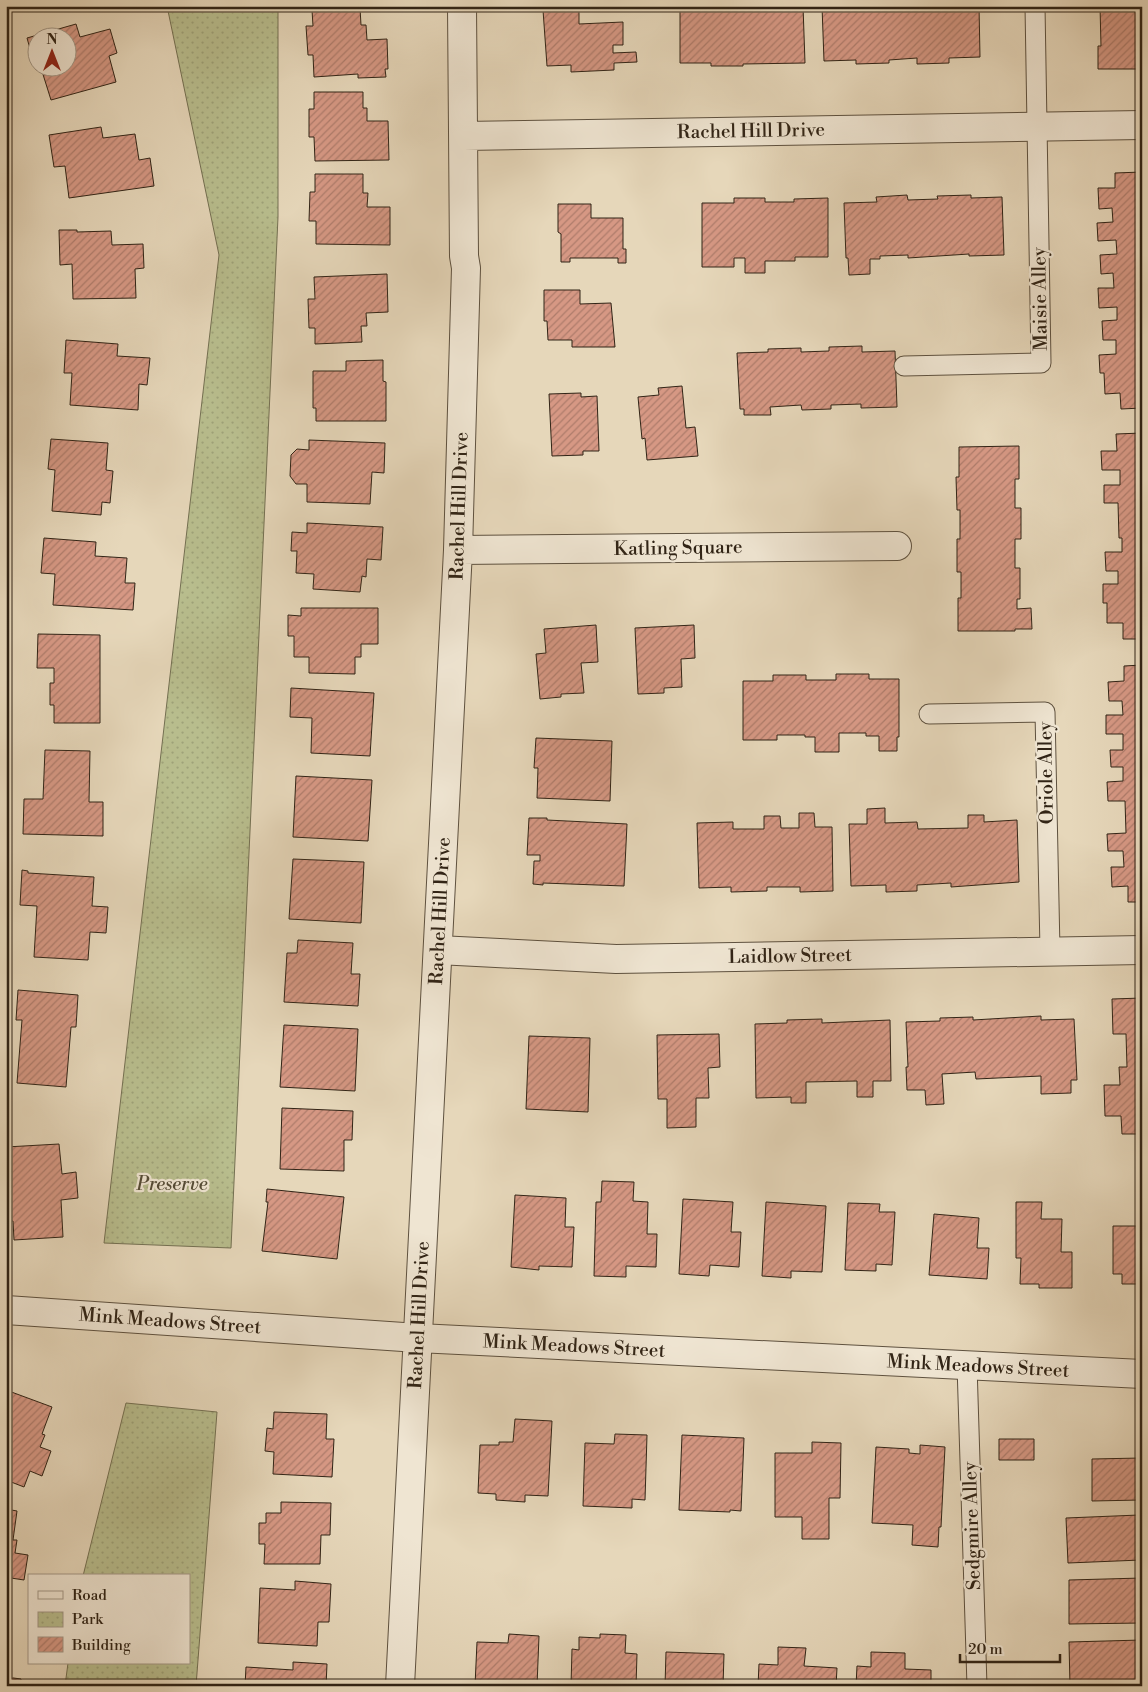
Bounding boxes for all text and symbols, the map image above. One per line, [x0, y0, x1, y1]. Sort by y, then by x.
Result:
north arrow [28, 28, 78, 78]
text: N [46, 31, 58, 49]
street label: Rachel Hill Drive [677, 118, 825, 144]
street label: Maisie Alley [1027, 246, 1053, 351]
street label: Rachel Hill Drive [444, 432, 474, 580]
street label: Katling Square [613, 535, 743, 561]
street label: Oriole Alley [1033, 721, 1059, 824]
street label: Rachel Hill Drive [424, 836, 456, 986]
street label: Laidlow Street [728, 943, 852, 969]
park label: Preserve [135, 1172, 208, 1196]
street label: Rachel Hill Drive [403, 1240, 435, 1390]
street label: Mink Meadows Street [78, 1303, 262, 1339]
street label: Mink Meadows Street [482, 1329, 666, 1363]
street label: Mink Meadows Street [886, 1349, 1070, 1383]
street label: Sedgmire Alley [958, 1461, 986, 1591]
legend [28, 1574, 190, 1664]
text: Road [72, 1586, 107, 1605]
text: Park [72, 1610, 104, 1629]
scale bar [960, 1632, 1060, 1664]
text: Building [71, 1636, 131, 1655]
text: 20 m [968, 1640, 1003, 1659]

